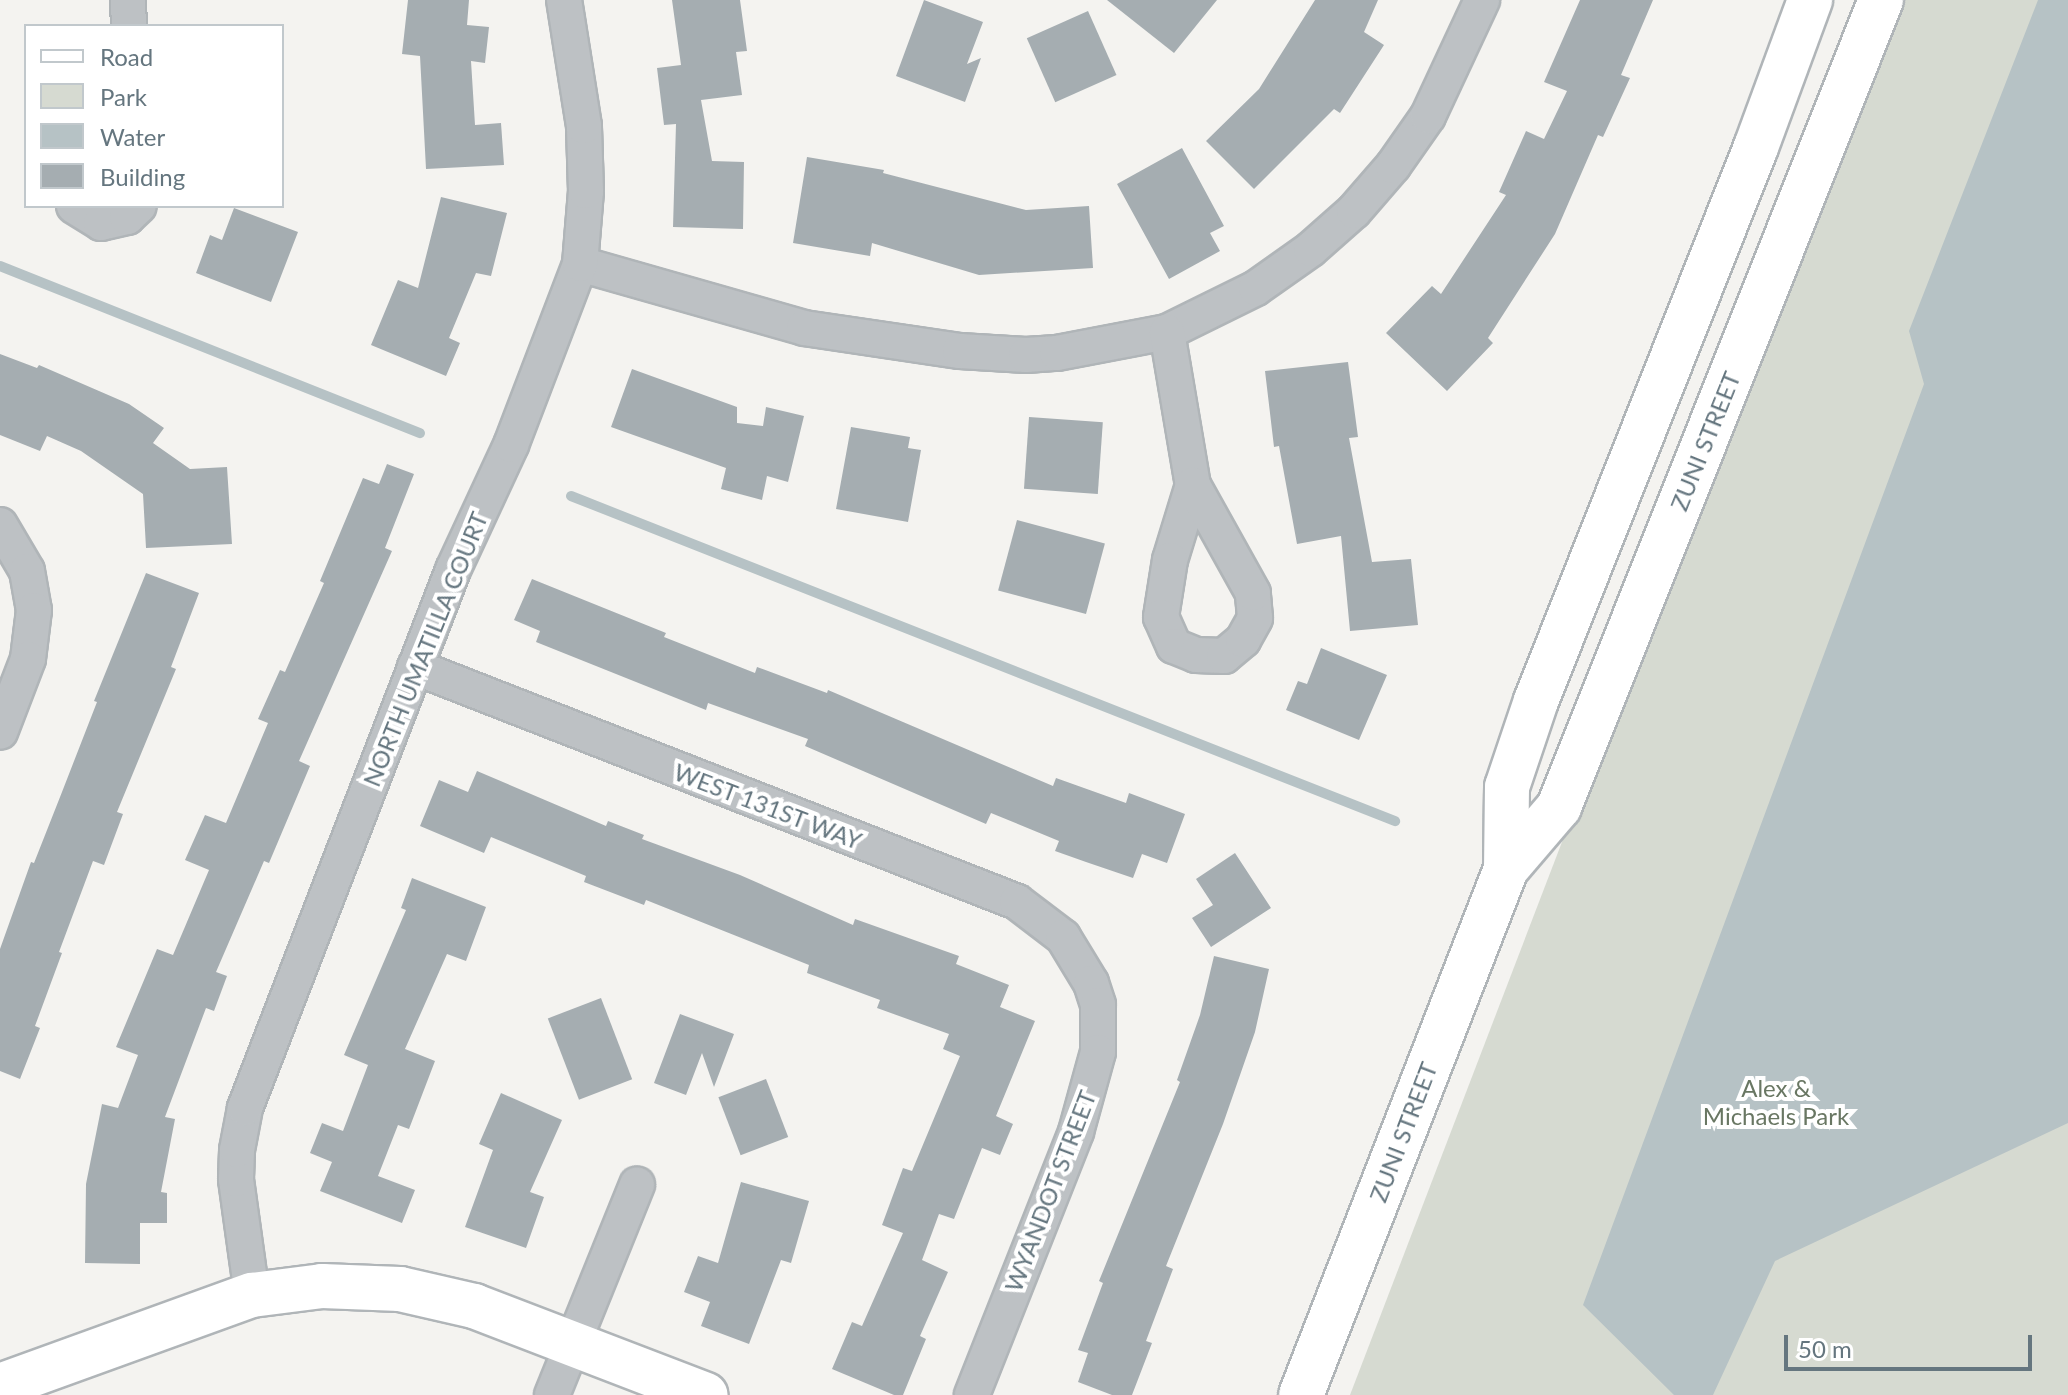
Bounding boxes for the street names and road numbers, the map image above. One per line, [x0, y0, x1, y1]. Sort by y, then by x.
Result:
street label: ZUNI STREET [1664, 367, 1746, 515]
street label: NORTH UMATILLA COURT [357, 507, 493, 791]
street label: WEST 131ST WAY [669, 757, 867, 855]
street label: ZUNI STREET [1363, 1058, 1443, 1206]
street label: WYANDOT STREET [998, 1086, 1102, 1296]

